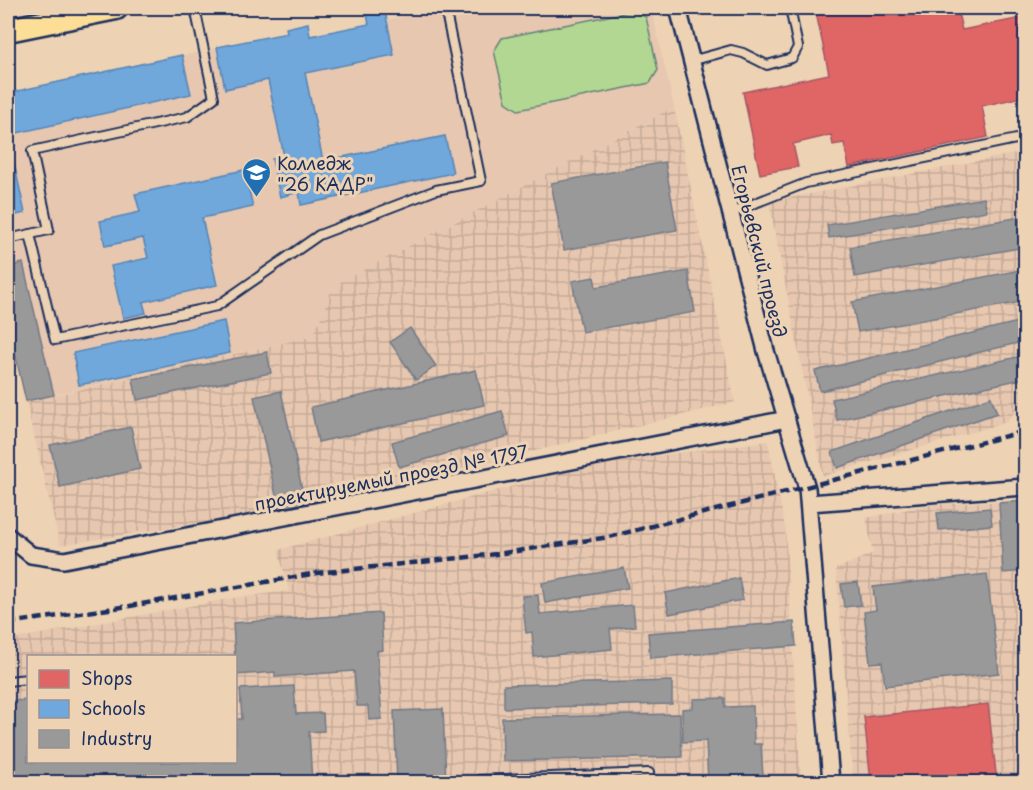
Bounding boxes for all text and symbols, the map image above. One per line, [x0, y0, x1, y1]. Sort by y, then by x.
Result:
place label: Колледж "26 КАДР" [277, 149, 373, 197]
school or university icon: Колледж "26 КАДР" [240, 156, 272, 198]
street label: Егорьевский проезд [726, 162, 794, 340]
street label: проектируемый проезд № 1797 [252, 437, 530, 517]
legend [27, 655, 237, 763]
text: Shops [81, 664, 132, 691]
text: Schools [81, 694, 146, 721]
text: Industry [81, 724, 152, 751]

